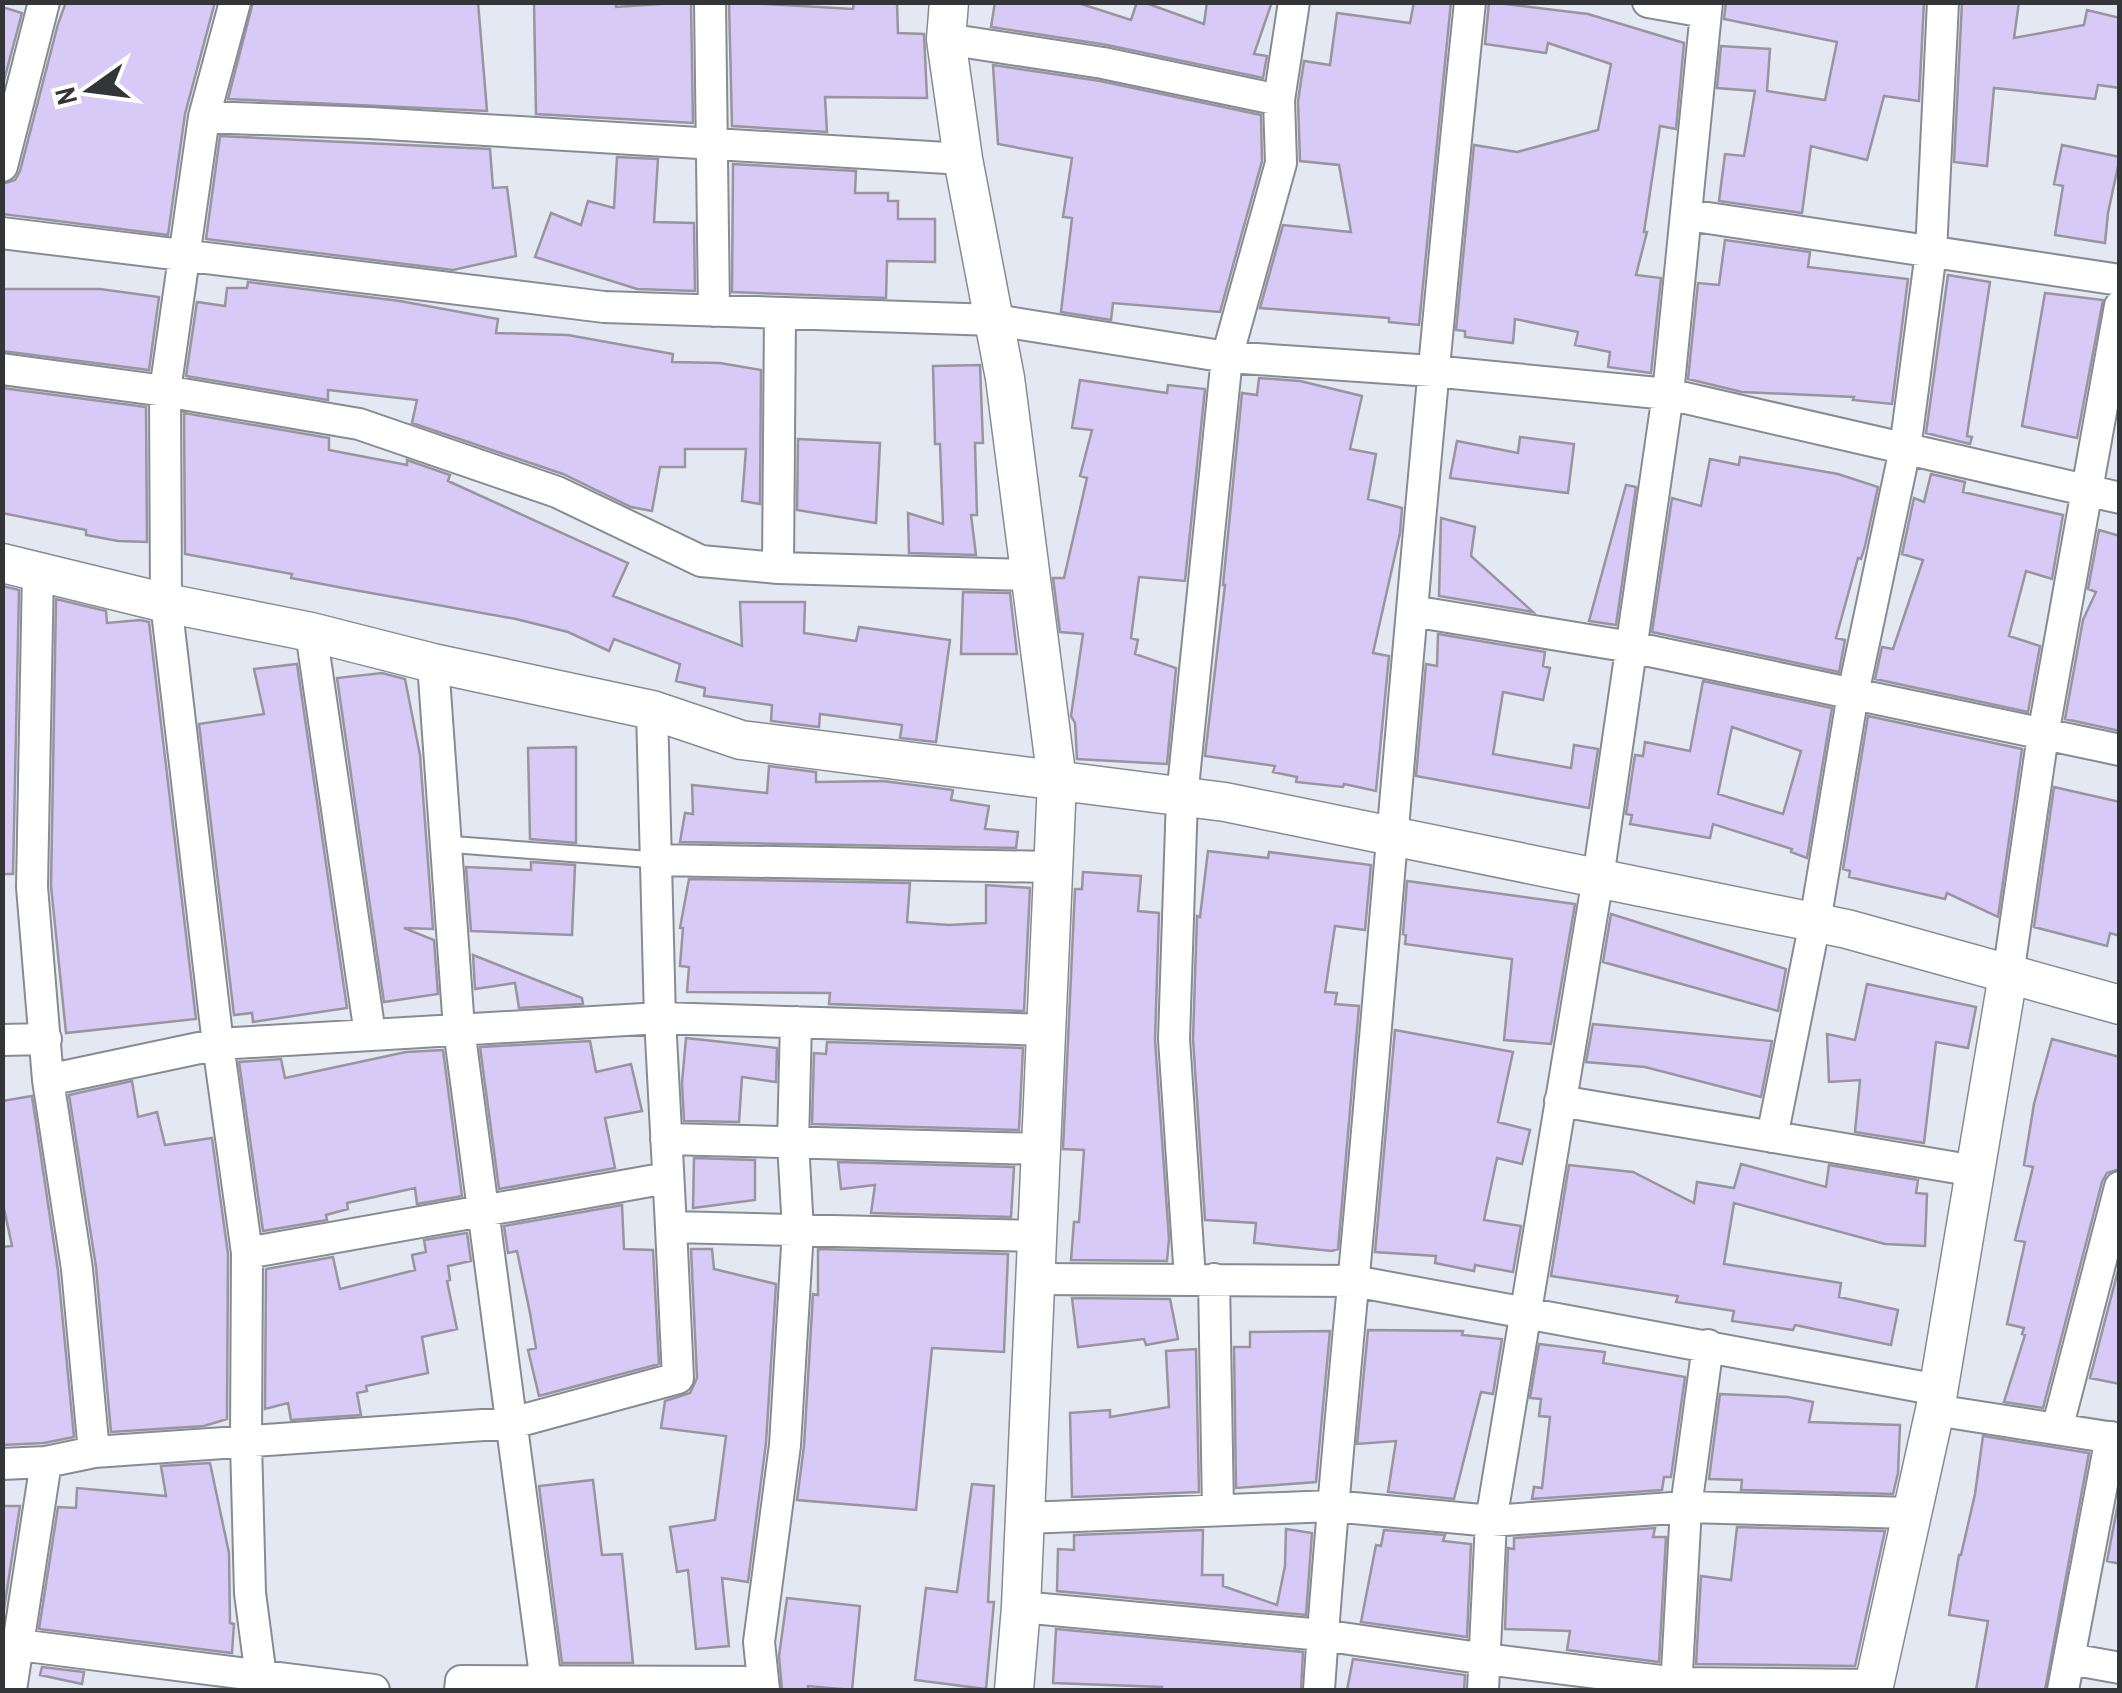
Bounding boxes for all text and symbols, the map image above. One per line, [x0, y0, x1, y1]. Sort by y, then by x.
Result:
north arrow [40, 40, 140, 140]
text: N [45, 83, 86, 109]

